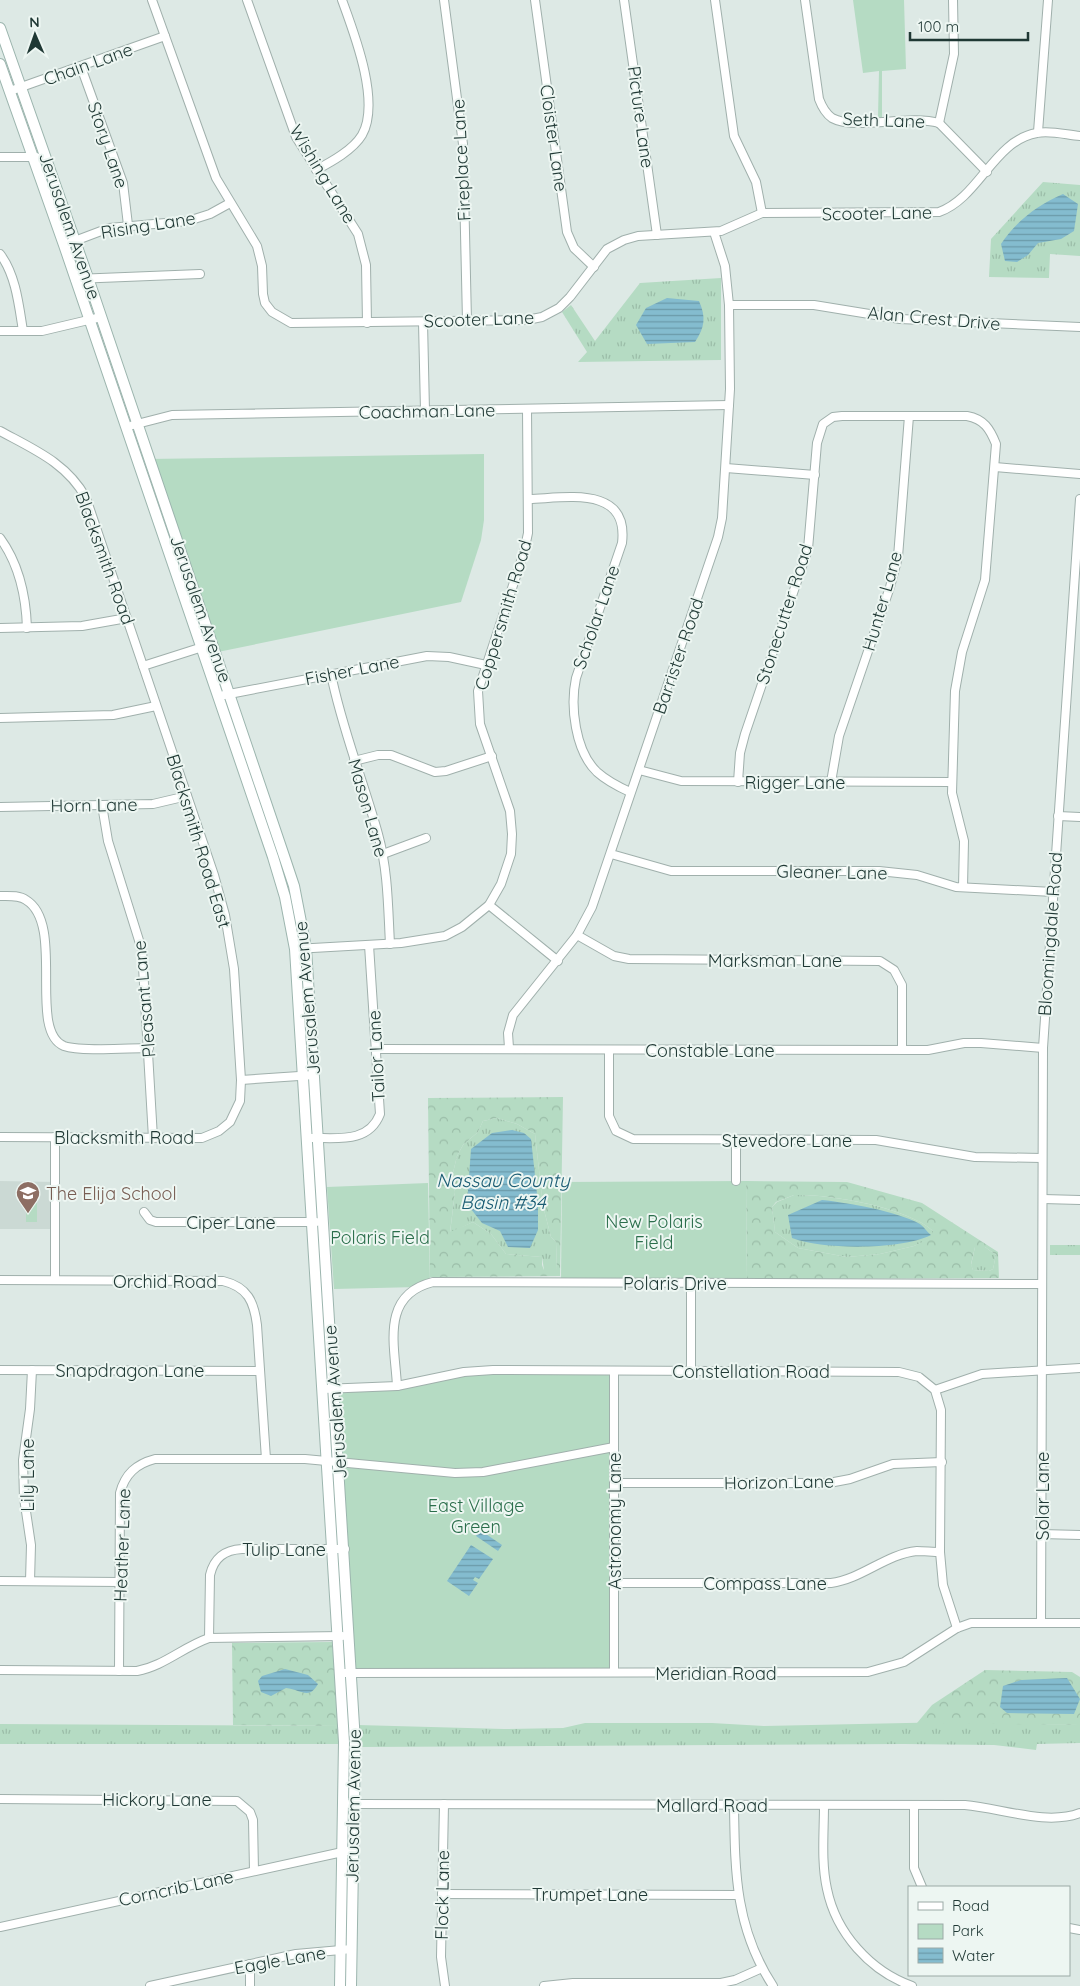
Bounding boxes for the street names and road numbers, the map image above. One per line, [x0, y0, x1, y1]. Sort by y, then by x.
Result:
street label: Chain Lane [40, 37, 136, 91]
street label: Picture Lane [622, 64, 660, 170]
street label: Cloister Lane [535, 83, 573, 193]
street label: Fireplace Lane [446, 98, 476, 222]
street label: Story Lane [82, 99, 134, 191]
street label: Seth Lane [842, 107, 926, 133]
street label: Wishing Lane [284, 120, 362, 228]
street label: Jerusalem Avenue [34, 149, 106, 303]
street label: Scooter Lane [822, 201, 932, 225]
street label: Rising Lane [99, 206, 197, 244]
street label: Alan Crest Drive [867, 301, 1001, 335]
street label: Scooter Lane [423, 306, 535, 332]
street label: Coachman Lane [358, 398, 496, 424]
street label: Blacksmith Road [70, 488, 140, 628]
street label: Jerusalem Avenue [165, 532, 237, 686]
street label: Coppersmith Road [469, 537, 537, 693]
street label: Stonecutter Road [751, 541, 817, 687]
street label: Hunter Lane [857, 548, 907, 654]
street label: Scholar Lane [567, 562, 625, 672]
street label: Barrister Road [647, 595, 709, 717]
street label: Fisher Lane [303, 650, 401, 690]
street label: Blacksmith Road East [162, 751, 236, 931]
street label: Mason Lane [343, 756, 393, 860]
street label: Rigger Lane [744, 771, 846, 794]
street label: Horn Lane [50, 793, 138, 817]
street label: Bloomingdale Road [1033, 851, 1067, 1017]
street label: Gleaner Lane [776, 860, 888, 884]
street label: Jerusalem Avenue [289, 920, 325, 1076]
street label: Pleasant Lane [127, 939, 161, 1059]
street label: Marksman Lane [708, 949, 842, 972]
street label: Tailor Lane [362, 1010, 390, 1102]
street label: Constable Lane [645, 1039, 775, 1062]
street label: Blacksmith Road [54, 1126, 194, 1149]
street label: Stevedore Lane [722, 1129, 852, 1152]
street label: Ciper Lane [186, 1211, 276, 1234]
street label: Orchid Road [113, 1270, 217, 1293]
street label: Polaris Drive [623, 1272, 727, 1295]
street label: Jerusalem Avenue [318, 1324, 352, 1480]
street label: Snapdragon Lane [56, 1359, 205, 1382]
street label: Constellation Road [672, 1360, 830, 1383]
street label: Lily Lane [16, 1438, 39, 1512]
street label: Astronomy Lane [603, 1452, 626, 1590]
street label: Solar Lane [1031, 1452, 1054, 1540]
street label: Horizon Lane [724, 1470, 834, 1494]
street label: Heather Lane [109, 1488, 135, 1602]
street label: Tulip Lane [242, 1538, 326, 1561]
street label: Compass Lane [703, 1572, 827, 1595]
street label: Meridian Road [655, 1662, 777, 1685]
street label: Jerusalem Avenue [340, 1729, 366, 1883]
street label: Hickory Lane [102, 1788, 212, 1811]
street label: Mallard Road [656, 1794, 768, 1817]
street label: Flock Lane [430, 1850, 454, 1940]
street label: Corncrib Lane [116, 1865, 236, 1911]
street label: Trumpet Lane [532, 1883, 648, 1906]
street label: Eagle Lane [232, 1941, 328, 1979]

